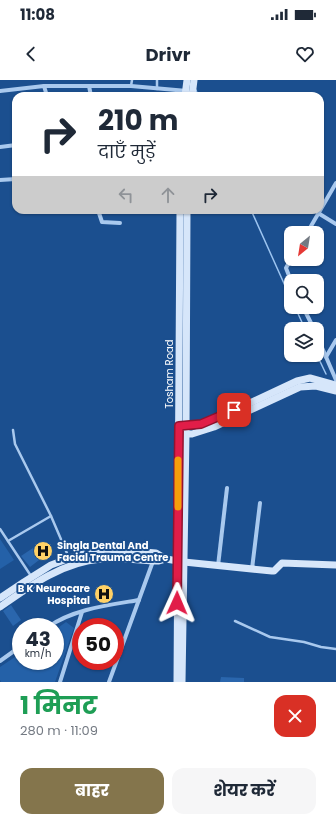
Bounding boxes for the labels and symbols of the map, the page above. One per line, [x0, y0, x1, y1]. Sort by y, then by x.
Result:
north arrow [284, 226, 324, 266]
street label: Tosham Road [162, 339, 177, 409]
pin [217, 393, 251, 427]
place label: Singla Dental And Facial Trauma Centre [57, 538, 168, 565]
hospital icon: Singla Dental And Facial Trauma Centre [32, 540, 54, 562]
place label: B K Neurocare Hospital [18, 581, 90, 608]
position arrow [156, 582, 198, 624]
hospital icon: B K Neurocare Hospital [93, 583, 115, 605]
speed limit sign: 50 [72, 618, 124, 670]

